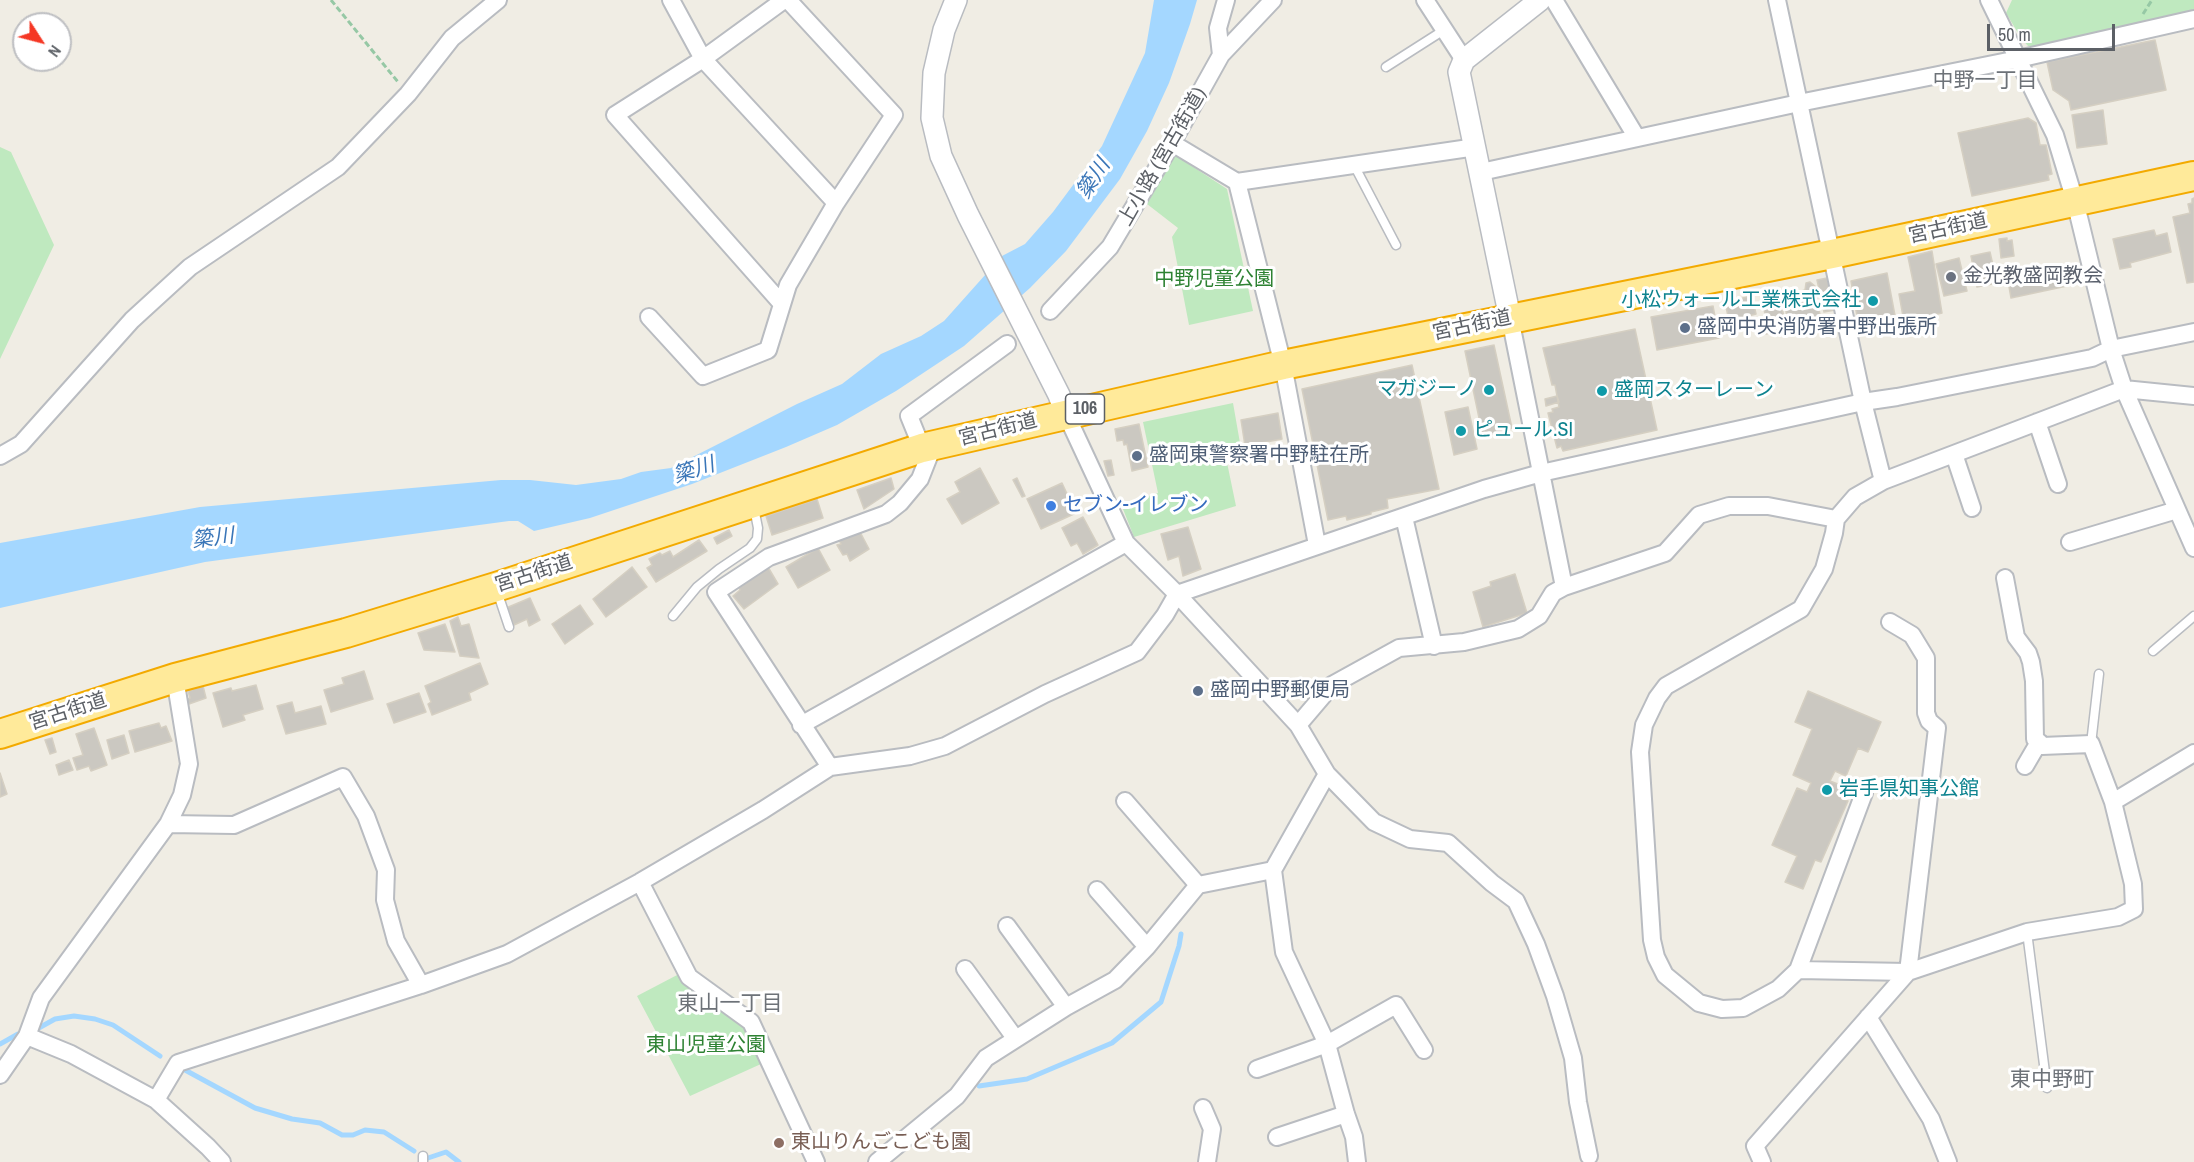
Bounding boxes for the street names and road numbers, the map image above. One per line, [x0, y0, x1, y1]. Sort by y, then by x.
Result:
street label: 上小路 (宮古街道) [1114, 84, 1212, 230]
street label: 宮古街道 [1906, 209, 1990, 249]
street label: 宮古街道 [1430, 306, 1514, 346]
road number: 106 [1066, 394, 1104, 424]
street label: 宮古街道 [956, 409, 1040, 451]
street label: 宮古街道 [492, 550, 576, 598]
street label: 宮古街道 [26, 688, 110, 736]

